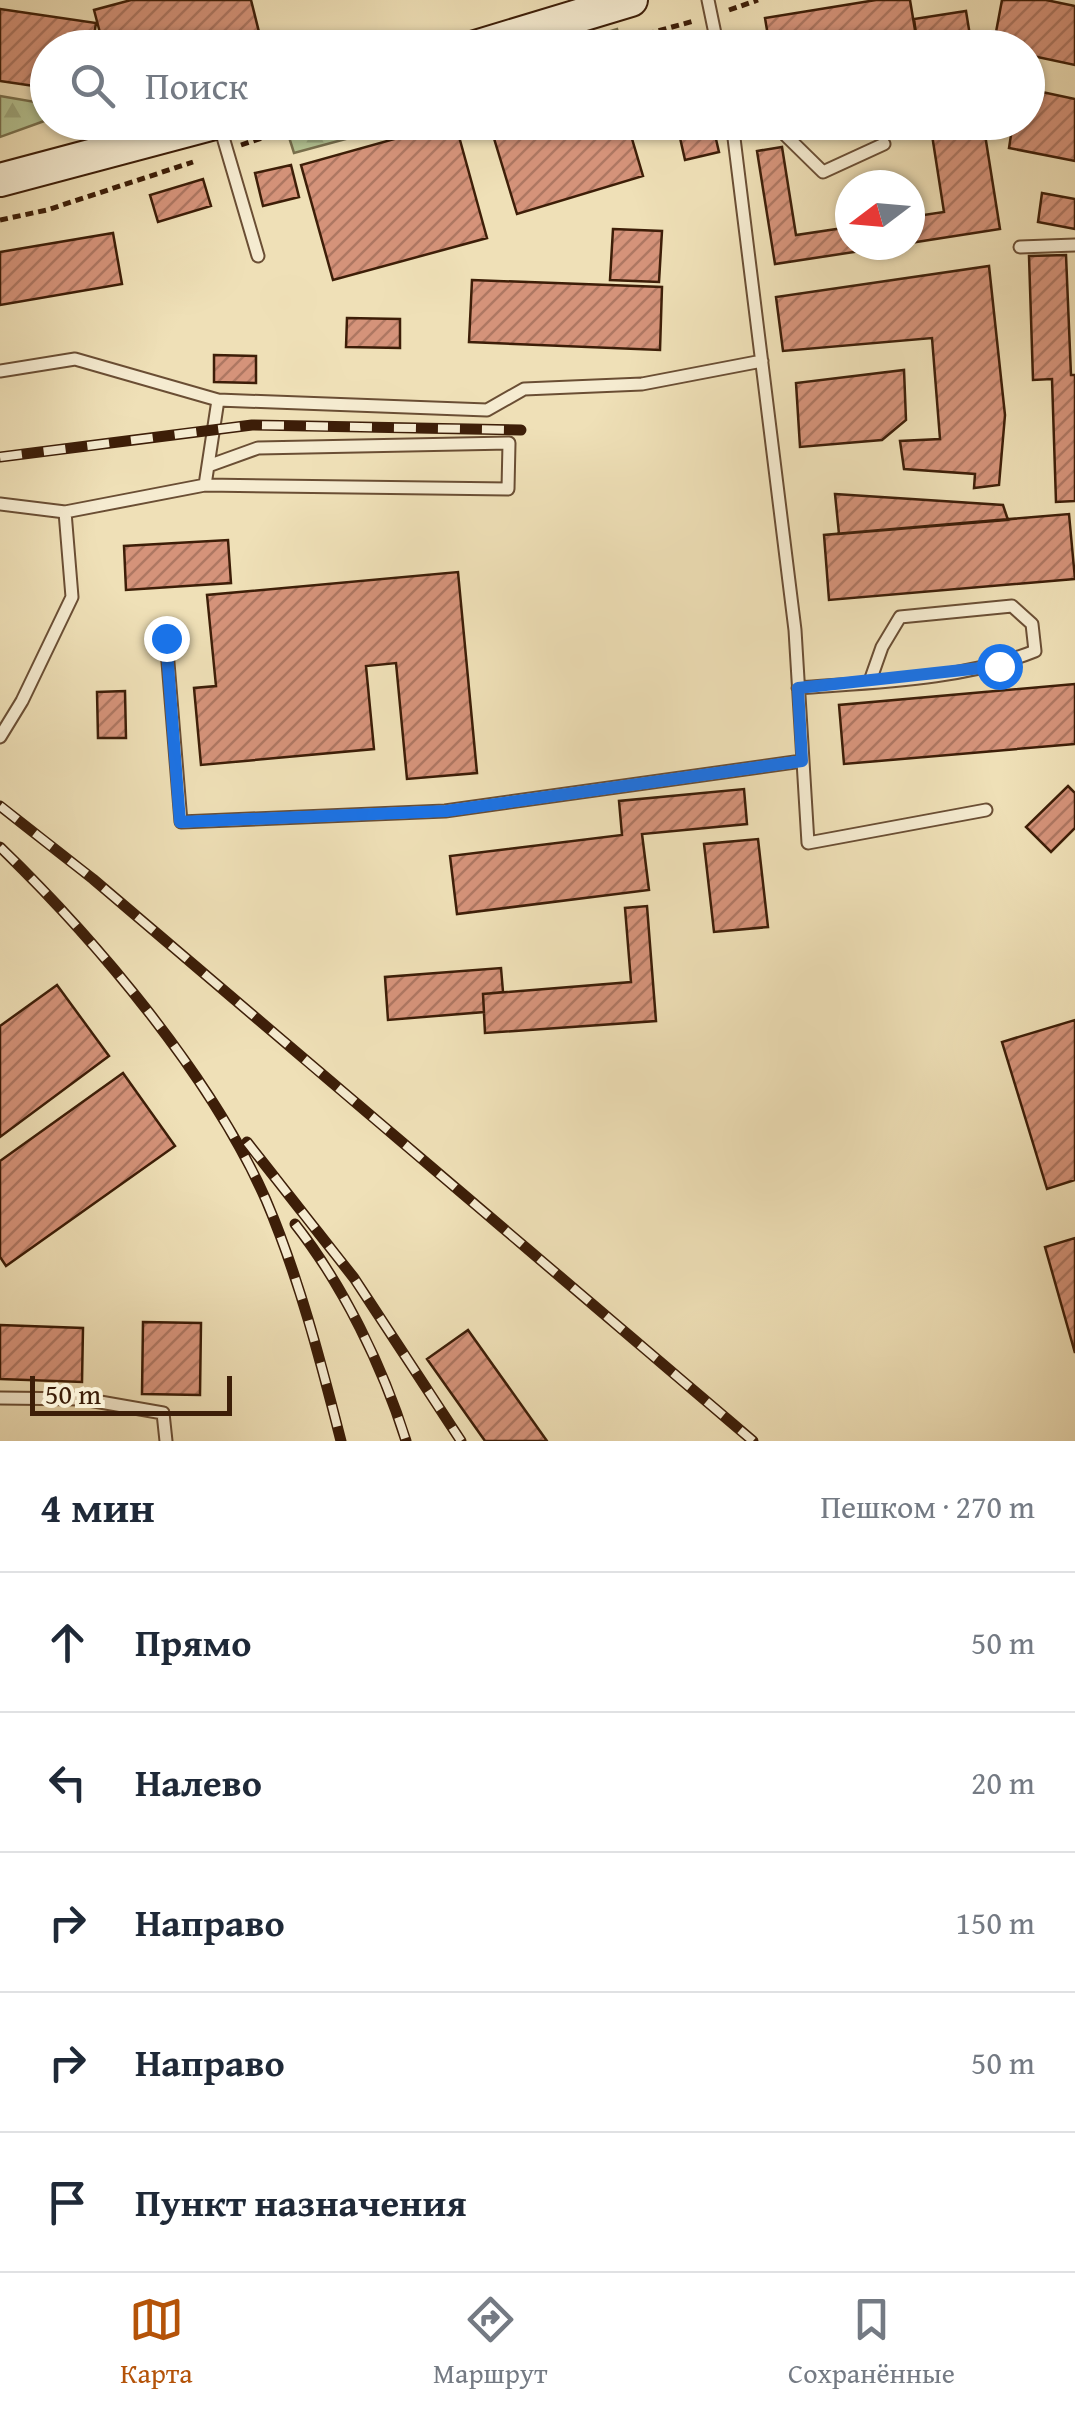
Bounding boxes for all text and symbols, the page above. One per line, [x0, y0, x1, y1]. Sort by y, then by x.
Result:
search box [30, 30, 1045, 140]
text: Поиск [145, 57, 248, 113]
icon: search [65, 58, 120, 113]
north arrow [835, 170, 925, 260]
route end [144, 616, 190, 662]
route start [977, 644, 1023, 690]
scale bar [30, 1371, 232, 1416]
text: 50 m [45, 1373, 101, 1414]
text: 4 мин [40, 1476, 155, 1537]
text: Пешком · 270 m [820, 1483, 1035, 1530]
text: Прямо [135, 1614, 251, 1670]
icon: ahead [40, 1615, 95, 1670]
text: 50 m [971, 1619, 1035, 1666]
text: Налево [135, 1754, 262, 1810]
icon: left [40, 1755, 95, 1810]
text: 20 m [971, 1759, 1035, 1806]
text: Направо [135, 1894, 285, 1950]
icon: right [40, 1895, 95, 1950]
text: 150 m [956, 1899, 1035, 1946]
text: Направо [135, 2034, 285, 2090]
icon: right [40, 2035, 95, 2090]
text: 50 m [971, 2039, 1035, 2086]
text: Пункт назначения [135, 2174, 467, 2230]
icon: arrive [40, 2175, 95, 2230]
tab: Карта [120, 2292, 193, 2393]
tab: Маршрут [433, 2292, 548, 2393]
tab: Сохранённые [788, 2292, 955, 2393]

